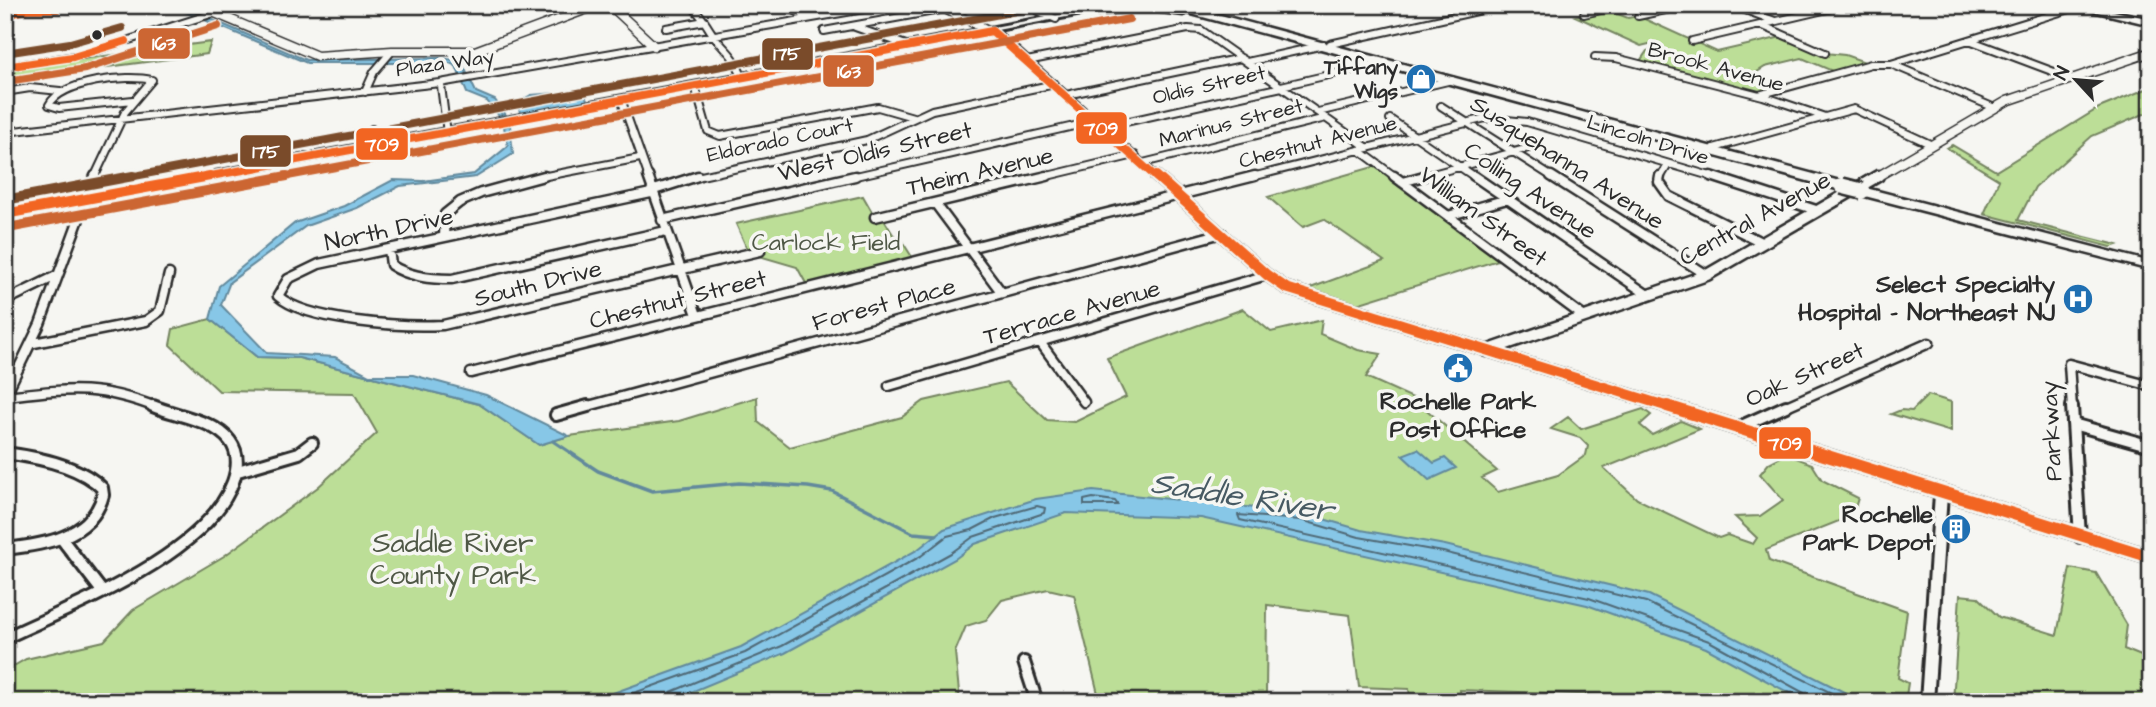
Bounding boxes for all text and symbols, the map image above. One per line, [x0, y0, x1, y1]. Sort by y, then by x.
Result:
line badge: 163 [137, 27, 191, 60]
unlabelled marker [90, 28, 104, 42]
text: 163 [152, 31, 176, 58]
street label: Brook Avenue [1645, 35, 1787, 99]
line badge: 175 [761, 37, 814, 71]
text: 175 [773, 41, 801, 68]
street label: Plaza Way [394, 42, 497, 86]
north arrow [2040, 46, 2110, 116]
place label: Tiffany Wigs [1323, 53, 1398, 108]
line badge: 163 [822, 54, 875, 88]
street label: Oldis Street [1150, 58, 1269, 112]
text: 163 [837, 59, 861, 86]
shop icon: Tiffany Wigs [1404, 62, 1438, 96]
text: N [2047, 62, 2077, 84]
street label: Susquehanna Avenue [1463, 87, 1671, 239]
street label: Marinus Street [1156, 91, 1307, 155]
street label: Chestnut Avenue [1236, 108, 1400, 176]
street label: Lincoln Drive [1583, 108, 1713, 172]
street label: Eldorado Court [704, 110, 856, 170]
line badge: 709 [1075, 111, 1128, 145]
street label: West Oldis Street [775, 113, 976, 191]
text: 709 [1083, 116, 1118, 143]
line badge: 709 [355, 127, 409, 161]
text: 709 [364, 132, 399, 159]
line badge: 175 [239, 134, 292, 168]
street label: Colling Avenue [1456, 134, 1603, 249]
text: 175 [252, 139, 280, 166]
street label: Theim Avenue [903, 139, 1057, 205]
street label: William Street [1412, 159, 1555, 276]
street label: Central Avenue [1673, 163, 1837, 275]
street label: North Drive [321, 200, 457, 260]
park label: Carlock Field [752, 226, 900, 260]
street label: South Drive [471, 252, 605, 316]
street label: Chestnut Street [586, 262, 770, 338]
place label: Select Specialty Hospital - Northeast NJ [1798, 268, 2056, 330]
street label: Forest Place [809, 270, 959, 340]
street label: Terrace Avenue [980, 272, 1164, 354]
hospital icon: Select Specialty Hospital - Northeast NJ [2061, 282, 2095, 316]
street label: Oak Street [1740, 334, 1870, 416]
public building icon: Rochelle Park Post Office [1441, 351, 1475, 385]
street label: Parkway [2032, 380, 2073, 482]
place label: Rochelle Park Post Office [1380, 385, 1536, 447]
line badge: 709 [1758, 426, 1812, 460]
text: 709 [1767, 431, 1802, 458]
water label: Saddle River [1148, 460, 1340, 534]
place label: Rochelle Park Depot [1803, 498, 1933, 560]
building icon: Rochelle Park Depot [1939, 512, 1973, 546]
park label: Saddle River County Park [370, 524, 536, 597]

